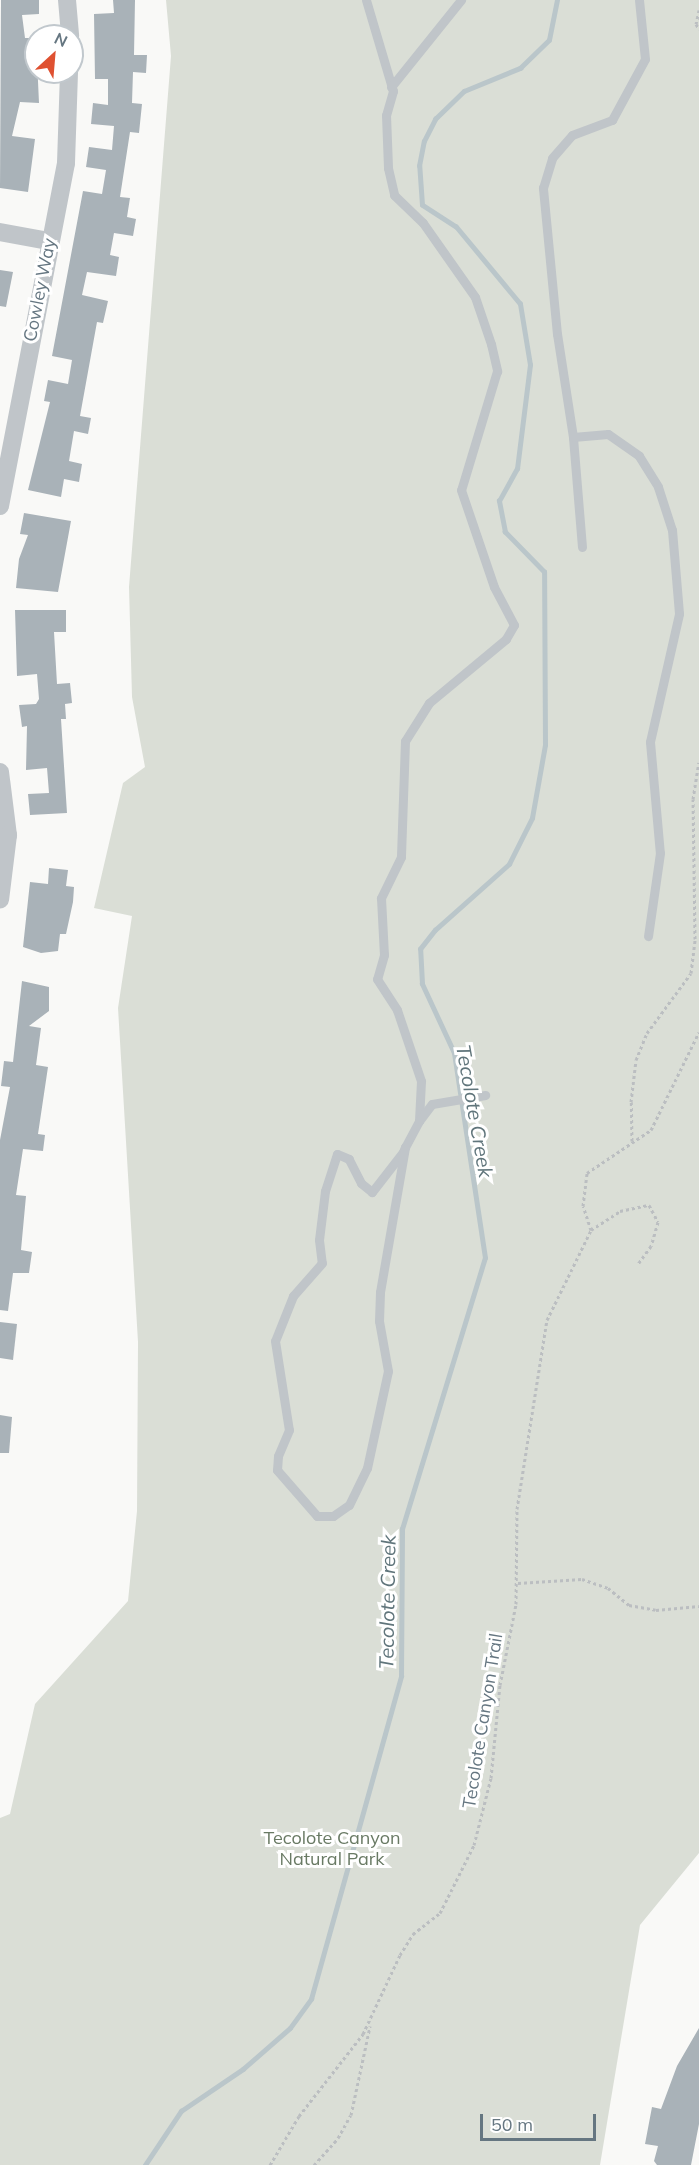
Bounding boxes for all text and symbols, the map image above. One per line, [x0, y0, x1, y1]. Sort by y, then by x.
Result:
north arrow [24, 24, 84, 84]
text: N [51, 28, 71, 51]
street label: Cowley Way [19, 236, 61, 344]
water label: Tecolote Creek [452, 1043, 498, 1179]
water label: Tecolote Creek [374, 1535, 400, 1669]
street label: Tecolote Canyon Trail [458, 1632, 508, 1810]
park label: Tecolote Canyon Natural Park [264, 1828, 400, 1870]
scale bar [483, 2102, 598, 2140]
text: 50 m [491, 2113, 533, 2136]

